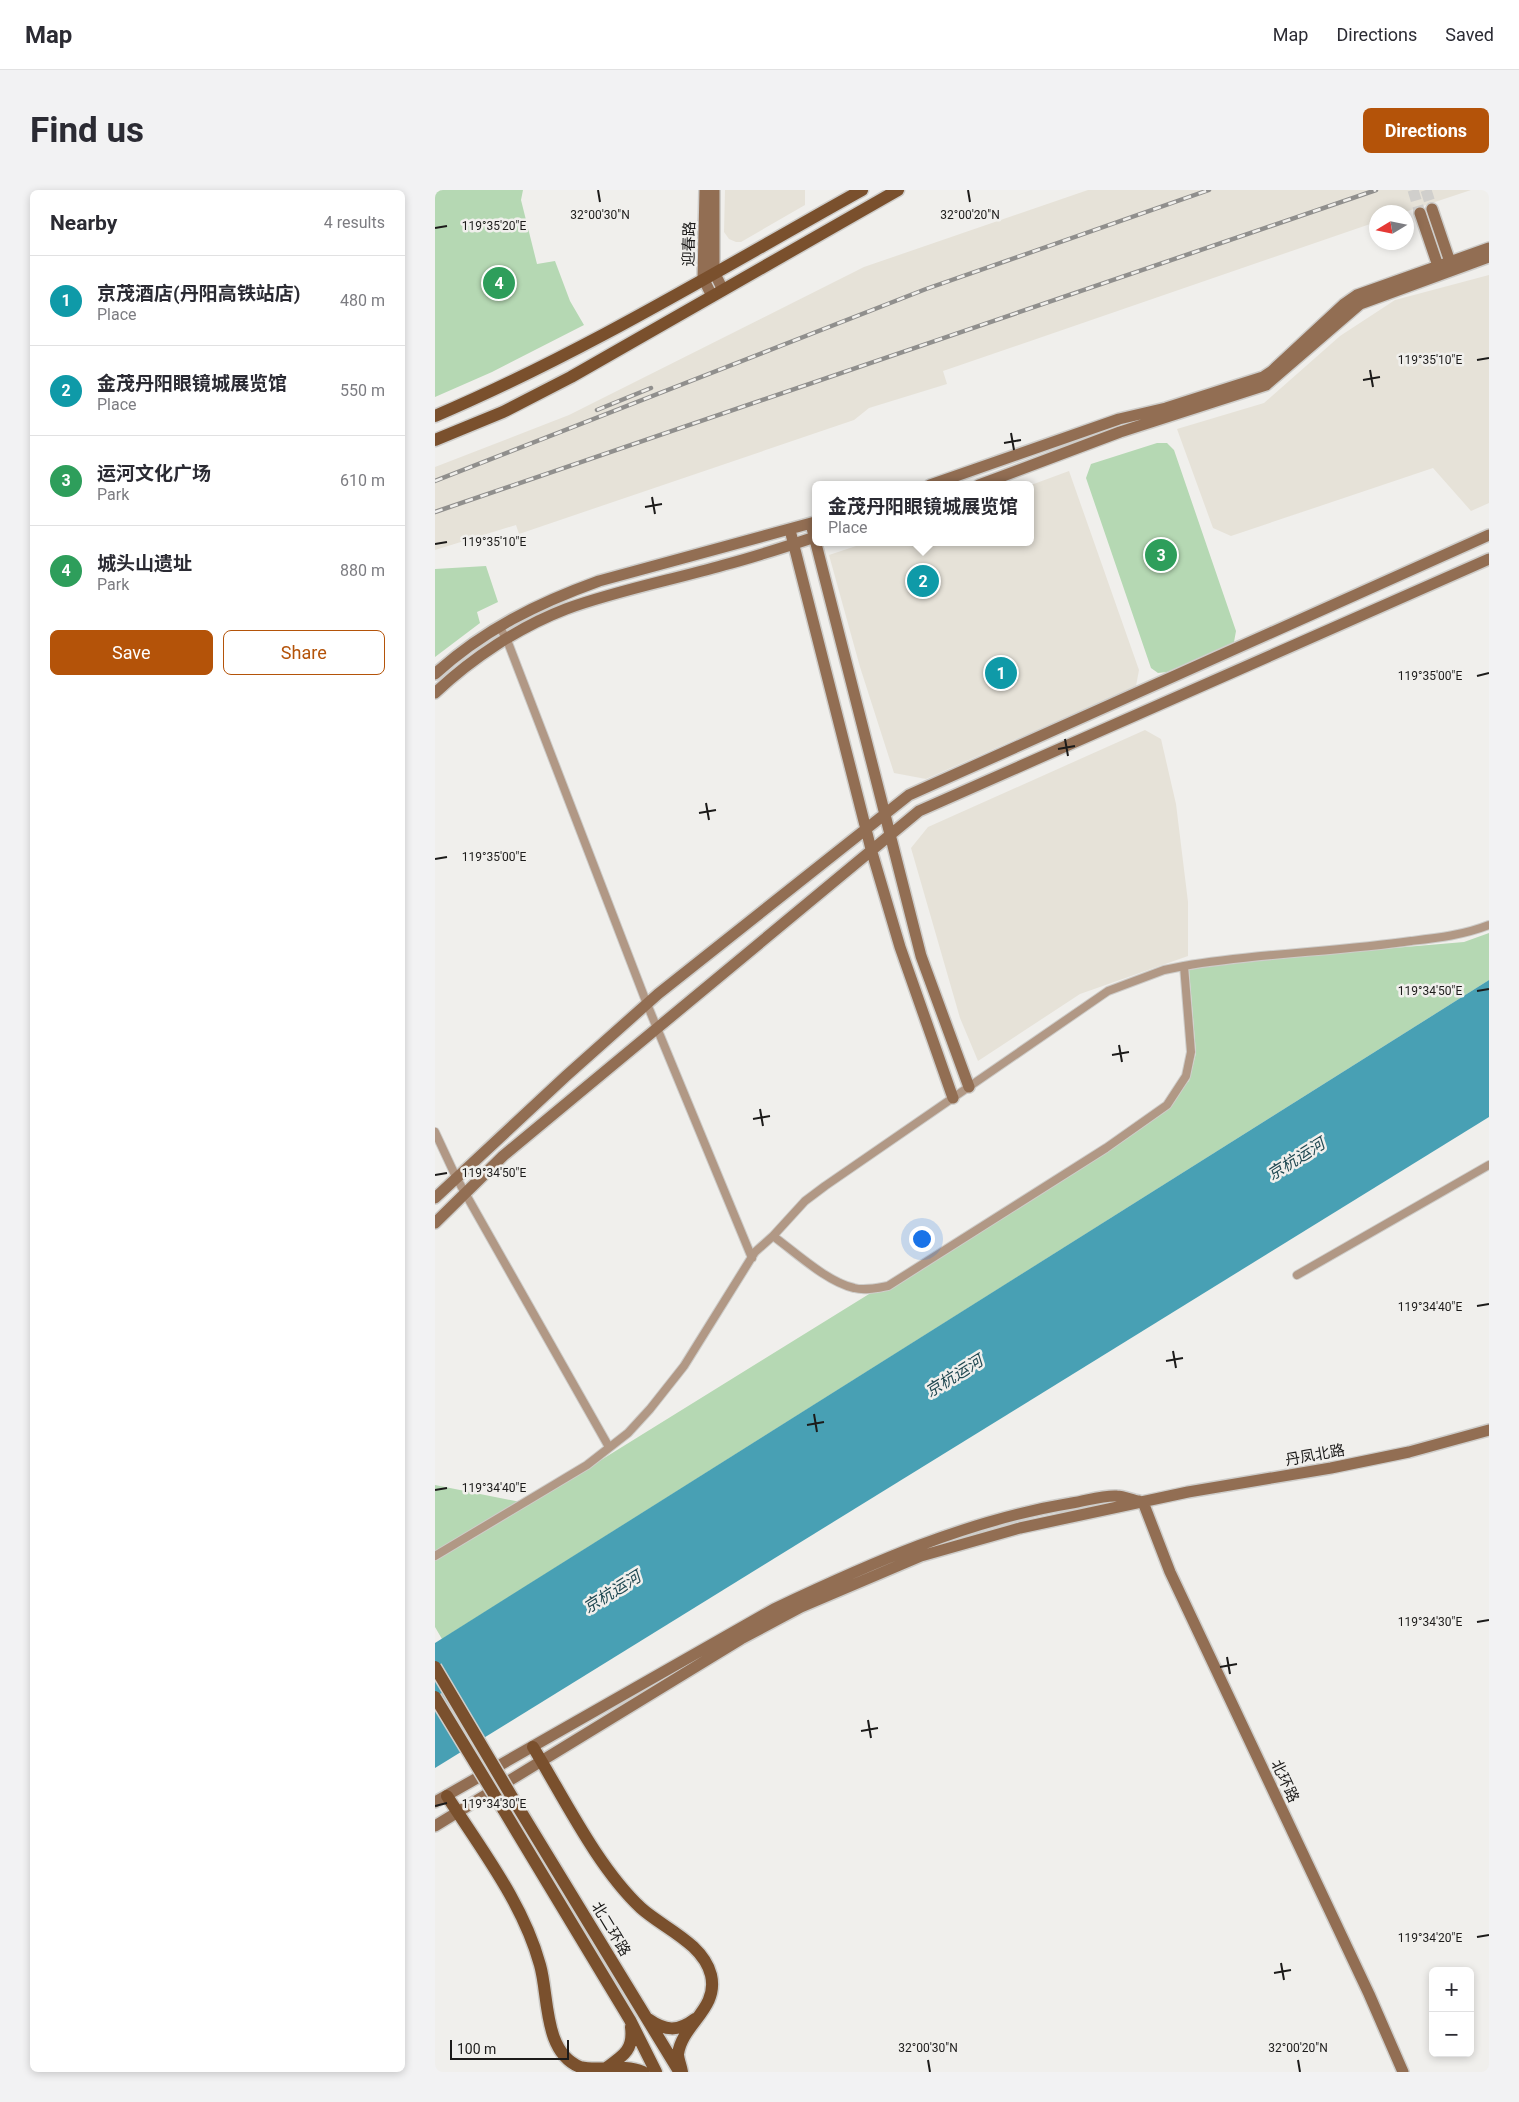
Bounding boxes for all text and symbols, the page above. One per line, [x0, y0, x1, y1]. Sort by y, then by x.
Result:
text: Map [25, 21, 72, 49]
text: Map [1273, 24, 1308, 45]
text: Directions [1336, 24, 1417, 45]
text: Saved [1445, 24, 1494, 45]
button: Directions [1363, 108, 1489, 153]
text: Find us [30, 110, 144, 151]
north arrow [1369, 205, 1414, 250]
text: 32°00'30"N [570, 208, 630, 222]
text: 32°00'20"N [940, 208, 1000, 222]
text: Nearby [50, 211, 117, 235]
text: 4 results [324, 213, 385, 232]
text: 119°35'20"E [462, 219, 526, 233]
street label: 迎春路 [680, 221, 698, 267]
pin: 4 [483, 264, 515, 302]
text: 京茂酒店(丹阳高铁站店) [97, 282, 300, 305]
text: 1 [61, 291, 71, 310]
text: 480 m [340, 291, 385, 310]
text: Place [97, 305, 137, 324]
text: 119°35'10"E [1398, 353, 1462, 367]
text: 金茂丹阳眼镜城展览馆 [97, 372, 287, 395]
text: 2 [61, 381, 71, 400]
text: 550 m [340, 381, 385, 400]
text: Place [97, 395, 137, 414]
text: 运河文化广场 [97, 462, 211, 485]
text: 3 [61, 471, 71, 490]
text: 610 m [340, 471, 385, 490]
popup [812, 481, 1034, 546]
text: Park [97, 485, 129, 504]
text: 金茂丹阳眼镜城展览馆 [828, 495, 1018, 518]
text: Place [828, 518, 868, 537]
text: 119°35'10"E [462, 535, 526, 549]
pin: 3 [1145, 536, 1177, 574]
text: 城头山遗址 [97, 552, 192, 575]
text: 4 [61, 561, 71, 580]
text: 880 m [340, 561, 385, 580]
pin: 2 [907, 562, 939, 600]
text: Park [97, 575, 129, 594]
button: Save [50, 630, 213, 675]
button: Share [223, 630, 385, 675]
pin: 1 [985, 654, 1017, 692]
text: 119°35'00"E [1398, 669, 1462, 683]
text: 119°35'00"E [462, 850, 526, 864]
text: 119°34'50"E [1398, 984, 1462, 998]
water label: 京杭运河 [1264, 1132, 1331, 1184]
text: 119°34'50"E [462, 1166, 526, 1180]
your location [909, 1226, 935, 1252]
text: 119°34'40"E [1398, 1300, 1462, 1314]
water label: 京杭运河 [922, 1349, 989, 1401]
street label: 丹凤北路 [1284, 1441, 1346, 1469]
text: 119°34'40"E [462, 1481, 526, 1495]
water label: 京杭运河 [580, 1565, 647, 1617]
text: 119°34'30"E [1398, 1615, 1462, 1629]
street label: 北环路 [1267, 1757, 1303, 1805]
text: 119°34'30"E [462, 1797, 526, 1811]
street label: 北二环路 [588, 1899, 634, 1959]
text: 119°34'20"E [1398, 1931, 1462, 1945]
map controls [1429, 1967, 1474, 2057]
button: + [1429, 1967, 1474, 2012]
button: − [1429, 2012, 1474, 2057]
scale bar [450, 2037, 569, 2060]
text: 100 m [457, 2041, 496, 2057]
text: 32°00'30"N [898, 2041, 958, 2055]
text: 32°00'20"N [1268, 2041, 1328, 2055]

